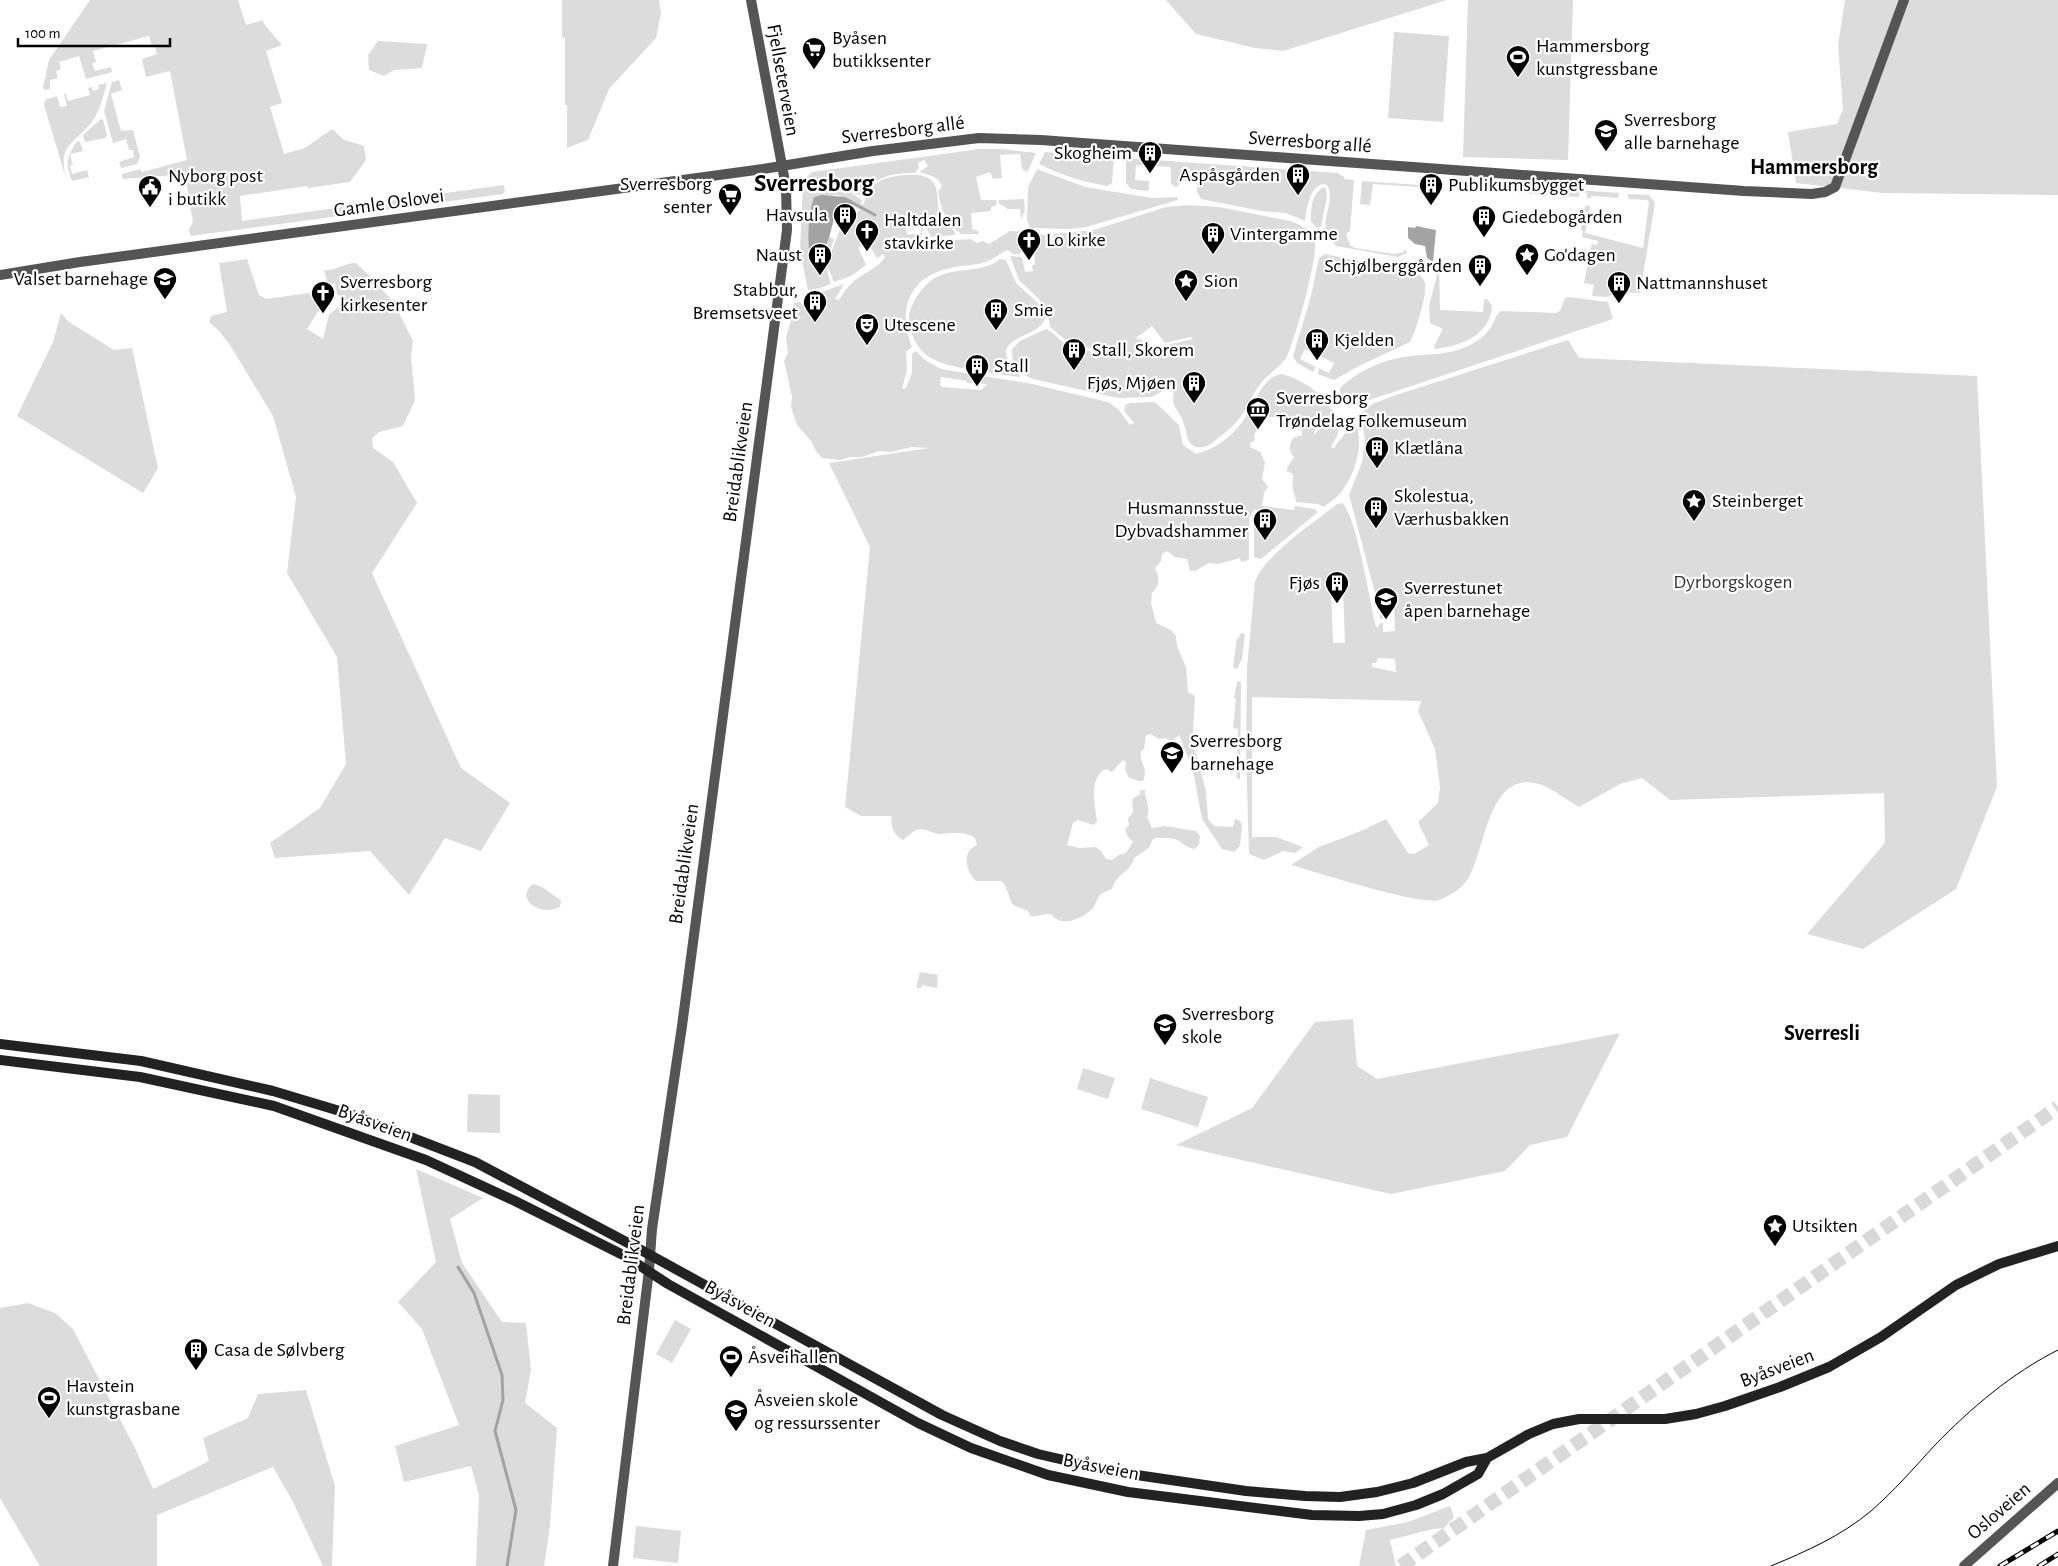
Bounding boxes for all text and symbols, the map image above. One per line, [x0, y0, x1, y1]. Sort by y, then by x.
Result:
scale bar [18, 15, 170, 47]
street label: Fjellseterveien [763, 22, 803, 138]
text: 100 m [25, 26, 60, 41]
place label: Byåsen butikksenter [832, 28, 931, 71]
supermarket icon: Byåsen butikksenter [801, 36, 827, 70]
place label: Hammersborg kunstgressbane [1536, 36, 1658, 79]
sports icon: Hammersborg kunstgressbane [1505, 44, 1531, 78]
place label: Sverresborg alle barnehage [1624, 110, 1740, 153]
street label: Sverresborg allé [840, 113, 966, 147]
school or university icon: Sverresborg alle barnehage [1593, 118, 1619, 152]
street label: Sverresborg allé [1248, 128, 1372, 156]
building icon: Skogheim [1137, 140, 1163, 174]
place label: Skogheim [1054, 143, 1132, 163]
district label: Hammersborg [1750, 156, 1879, 178]
building icon: Aspåsgården [1285, 162, 1311, 196]
place label: Aspåsgården [1179, 165, 1280, 185]
place label: Nyborg post i butikk [168, 166, 263, 209]
district label: Sverresborg [754, 171, 874, 196]
building icon: Publikumsbygget [1418, 172, 1444, 206]
public building icon: Nyborg post i butikk [137, 174, 163, 208]
place label: Sverresborg senter [620, 174, 713, 217]
place label: Publikumsbygget [1448, 175, 1585, 195]
supermarket icon: Sverresborg senter [717, 182, 743, 216]
street label: Gamle Oslovei [333, 185, 445, 221]
building icon: Havsula [832, 202, 858, 236]
building icon: Giedebogården [1471, 204, 1497, 238]
place label: Havsula [766, 205, 828, 225]
place label: Giedebogården [1502, 207, 1623, 227]
place label: Haltdalen stavkirke [884, 210, 962, 253]
church icon: Haltdalen stavkirke [854, 218, 880, 252]
building icon: Vintergamme [1200, 221, 1226, 255]
place label: Vintergamme [1230, 224, 1338, 244]
church icon: Lo kirke [1016, 227, 1042, 261]
place label: Lo kirke [1046, 230, 1106, 250]
building icon: Naust [807, 242, 833, 276]
place icon: Go'dagen [1514, 242, 1540, 276]
place label: Naust [756, 245, 803, 265]
place label: Go'dagen [1544, 245, 1616, 265]
building icon: Schjølberggården [1467, 253, 1493, 287]
place label: Schjølberggården [1324, 256, 1462, 276]
school or university icon: Valset barnehage [152, 266, 178, 300]
place icon: Sion [1173, 268, 1199, 302]
place label: Valset barnehage [13, 269, 148, 289]
building icon: Nattmannshuset [1606, 270, 1632, 304]
place label: Sion [1204, 271, 1238, 291]
place label: Sverresborg kirkesenter [340, 272, 432, 315]
place label: Nattmannshuset [1636, 273, 1768, 293]
church icon: Sverresborg kirkesenter [310, 280, 336, 314]
place label: Stabbur, Bremsetsveet [692, 280, 799, 323]
building icon: Stabbur, Bremsetsveet [802, 289, 828, 323]
building icon: Smie [983, 297, 1009, 331]
place label: Smie [1014, 300, 1053, 320]
theatre icon: Utescene [854, 312, 880, 346]
place label: Utescene [884, 315, 956, 335]
building icon: Kjelden [1304, 327, 1330, 361]
place label: Kjelden [1334, 330, 1394, 350]
building icon: Stall, Skorem [1061, 337, 1087, 371]
place label: Stall, Skorem [1092, 340, 1194, 360]
building icon: Stall [964, 353, 990, 387]
place label: Stall [994, 356, 1029, 376]
building icon: Fjøs, Mjøen [1181, 370, 1207, 404]
place label: Fjøs, Mjøen [1087, 373, 1176, 393]
place label: Sverresborg Trøndelag Folkemuseum [1276, 388, 1467, 431]
museum icon: Sverresborg Trøndelag Folkemuseum [1245, 396, 1271, 430]
street label: Breidablikveien [720, 400, 756, 524]
building icon: Klætlåna [1364, 435, 1390, 469]
place label: Klætlåna [1394, 438, 1463, 458]
place label: Skolestua, Værhusbakken [1394, 486, 1509, 529]
place icon: Steinberget [1681, 488, 1707, 522]
place label: Steinberget [1712, 491, 1804, 511]
building icon: Skolestua, Værhusbakken [1363, 495, 1389, 529]
place label: Husmannsstue, Dybvadshammer [1115, 498, 1249, 541]
building icon: Husmannsstue, Dybvadshammer [1252, 507, 1278, 541]
building icon: Fjøs [1324, 570, 1350, 604]
park label: Dyrborgskogen [1673, 572, 1793, 592]
place label: Fjøs [1289, 573, 1320, 593]
place label: Sverrestunet åpen barnehage [1404, 578, 1530, 621]
school or university icon: Sverrestunet åpen barnehage [1373, 586, 1399, 620]
place label: Sverresborg barnehage [1190, 731, 1282, 774]
school or university icon: Sverresborg barnehage [1159, 740, 1185, 774]
street label: Breidablikveien [666, 802, 702, 926]
place label: Sverresborg skole [1182, 1004, 1274, 1047]
school or university icon: Sverresborg skole [1152, 1012, 1178, 1046]
district label: Sverresli [1784, 1022, 1860, 1044]
street label: Byåsveien [335, 1100, 415, 1146]
street label: Breidablikveien [614, 1203, 648, 1327]
place icon: Utsikten [1762, 1213, 1788, 1247]
place label: Utsikten [1792, 1216, 1858, 1236]
street label: Byåsveien [701, 1276, 779, 1332]
building icon: Casa de Sølvberg [183, 1337, 209, 1371]
place label: Casa de Sølvberg [214, 1340, 345, 1360]
sports icon: Åsveihallen [718, 1344, 744, 1378]
street label: Byåsveien [1737, 1345, 1817, 1391]
place label: Åsveihallen [748, 1346, 838, 1367]
place label: Havstein kunstgrasbane [66, 1376, 180, 1419]
sports icon: Havstein kunstgrasbane [36, 1385, 62, 1419]
place label: Åsveien skole og ressurssenter [754, 1389, 880, 1433]
school or university icon: Åsveien skole og ressurssenter [723, 1398, 749, 1432]
street label: Byåsveien [1061, 1450, 1141, 1484]
street label: Osloveien [1964, 1478, 2034, 1544]

